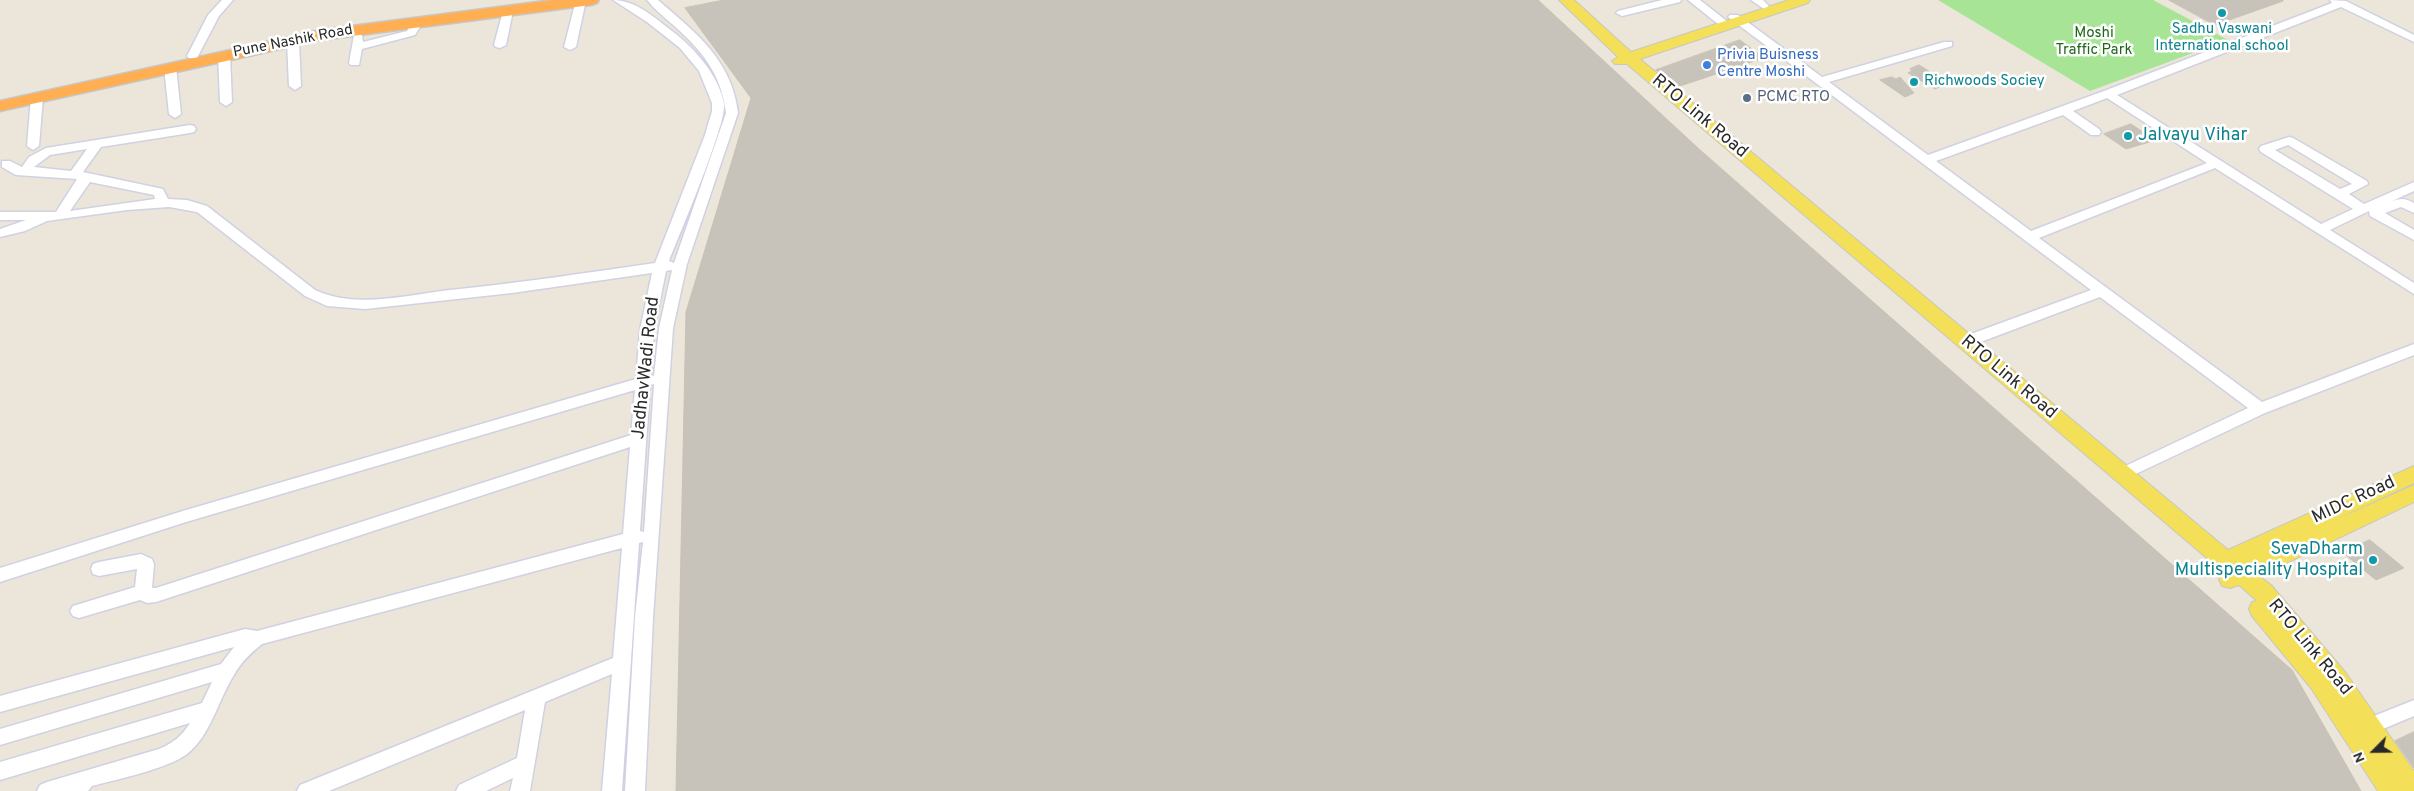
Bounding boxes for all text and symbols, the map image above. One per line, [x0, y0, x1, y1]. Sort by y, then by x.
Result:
marker: Sadhu Vaswani International school [2216, 7, 2228, 19]
place label: Sadhu Vaswani International school [2155, 21, 2289, 56]
street label: Pune Nashik Road [232, 22, 354, 62]
park label: Moshi Traffic Park [2056, 25, 2132, 60]
place label: Privia Buisness Centre Moshi [1717, 47, 1819, 82]
marker: Privia Buisness Centre Moshi [1701, 59, 1713, 71]
street label: RTO Link Road [1647, 71, 1751, 163]
place label: Richwoods Sociey [1924, 73, 2045, 91]
marker: Richwoods Sociey [1908, 76, 1920, 88]
place label: PCMC RTO [1757, 89, 1830, 107]
marker: PCMC RTO [1741, 92, 1753, 104]
place label: Jalvayu Vihar [2138, 125, 2247, 147]
marker: Jalvayu Vihar [2122, 130, 2134, 142]
street label: JadhavWadi Road [629, 296, 665, 440]
street label: RTO Link Road [1956, 332, 2060, 424]
street label: MIDC Road [2309, 472, 2399, 530]
place label: SevaDharm Multispeciality Hospital [2175, 539, 2363, 582]
marker: SevaDharm Multispeciality Hospital [2367, 554, 2379, 566]
street label: RTO Link Road [2263, 596, 2355, 700]
north arrow [2349, 726, 2399, 776]
text: N [2350, 749, 2370, 765]

